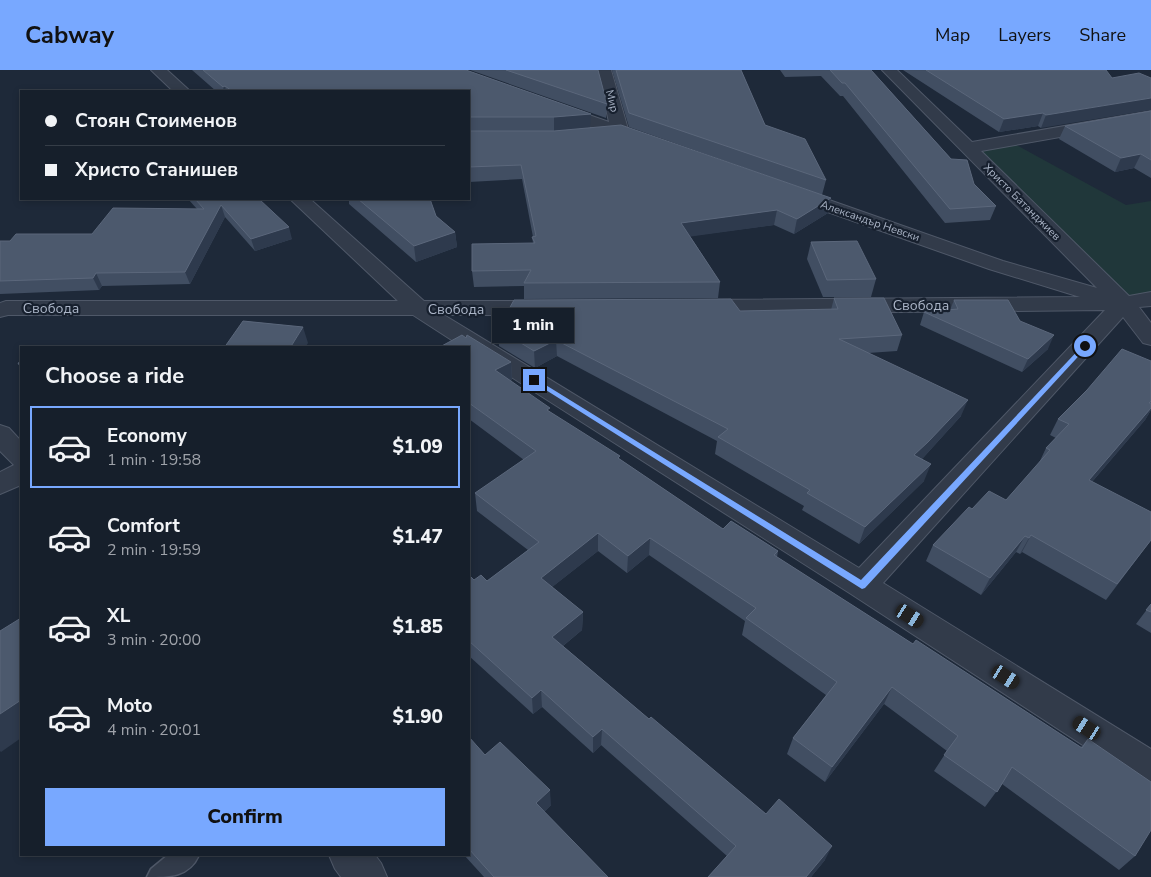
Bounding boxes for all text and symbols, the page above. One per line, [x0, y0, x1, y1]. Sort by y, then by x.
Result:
text: Cabway [25, 19, 114, 51]
text: Map [935, 23, 970, 47]
text: Layers [998, 23, 1051, 47]
text: Share [1079, 23, 1126, 47]
street label: Мир [602, 88, 622, 114]
text: Стоян Стоименов [75, 108, 237, 134]
text: Христо Станишев [75, 157, 238, 183]
street label: Христо Батанджиев [980, 160, 1064, 244]
street label: Александър Невски [818, 197, 922, 245]
street label: Свобода [893, 296, 949, 315]
street label: Свобода [23, 299, 79, 318]
street label: Свобода [428, 300, 484, 319]
callout: 1 min [493, 308, 575, 342]
text: 1 min [512, 314, 554, 336]
route start [1074, 335, 1096, 357]
text: Choose a ride [45, 361, 184, 391]
route end [523, 369, 545, 391]
text: Economy [107, 423, 187, 449]
icon: car [47, 425, 92, 470]
text: $1.09 [392, 434, 443, 460]
text: 1 min · 19:58 [107, 449, 201, 471]
text: Comfort [107, 513, 180, 539]
icon: car [47, 515, 92, 560]
text: $1.47 [392, 524, 443, 550]
text: 2 min · 19:59 [107, 539, 201, 561]
car [893, 602, 926, 630]
text: XL [107, 603, 130, 629]
icon: car [47, 605, 92, 650]
text: $1.85 [392, 614, 443, 640]
text: 3 min · 20:00 [107, 629, 201, 651]
car [989, 663, 1022, 691]
text: Moto [107, 693, 153, 719]
icon: car [47, 695, 92, 740]
text: $1.90 [392, 704, 443, 730]
car [1070, 714, 1103, 742]
text: 4 min · 20:01 [107, 719, 201, 741]
button: Confirm [45, 788, 445, 846]

